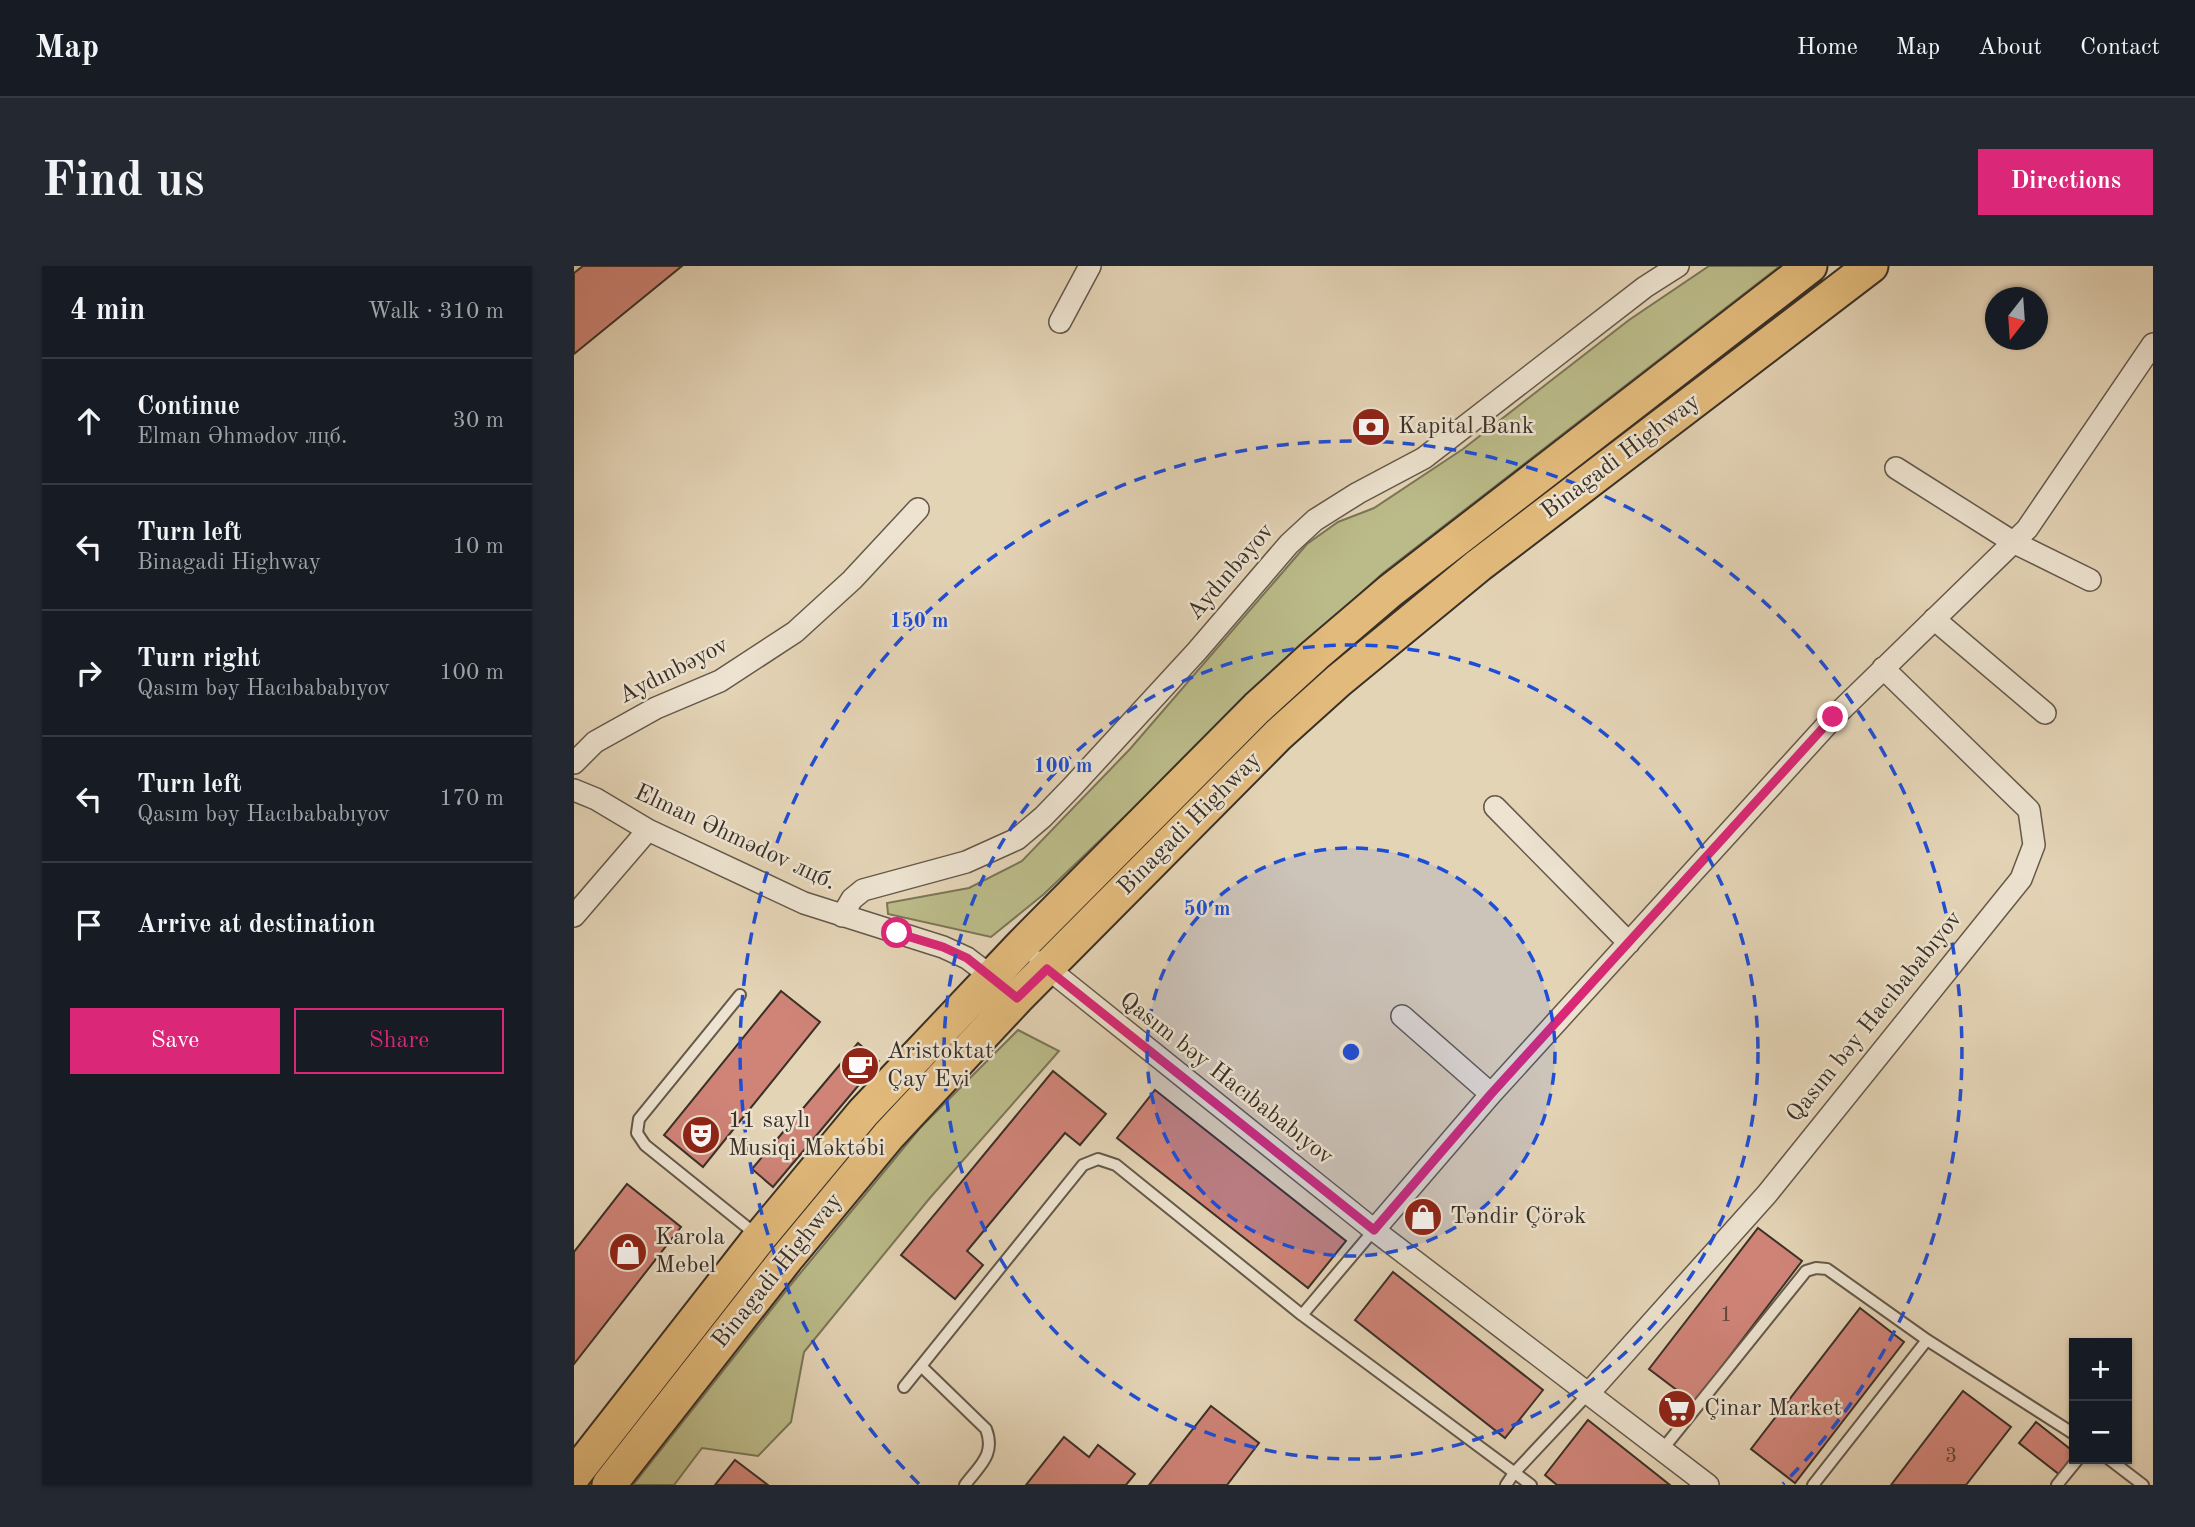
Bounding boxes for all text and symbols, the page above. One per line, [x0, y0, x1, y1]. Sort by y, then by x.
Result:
text: Map [35, 32, 99, 65]
text: Home [1797, 36, 1858, 60]
text: Map [1896, 36, 1940, 60]
text: About [1978, 36, 2042, 60]
text: Contact [2080, 36, 2160, 60]
button: Directions [1978, 149, 2153, 215]
text: Find us [42, 158, 205, 207]
north arrow [1985, 287, 2048, 350]
text: 4 min [70, 296, 145, 326]
text: Walk · 310 m [368, 300, 504, 323]
street label: Binagadi Highway [1537, 390, 1705, 524]
text: Continue [137, 394, 240, 420]
icon: ahead [70, 402, 108, 440]
bank icon: Kapital Bank [1350, 406, 1392, 448]
text: 30 m [453, 409, 504, 432]
place label: Kapital Bank [1398, 415, 1534, 439]
text: Elman Əhmədov лцб. [137, 425, 347, 448]
street label: Aydınbəyov [1183, 519, 1279, 625]
text: Turn left [137, 520, 242, 546]
icon: left [70, 528, 108, 566]
text: 10 m [453, 535, 504, 558]
text: Binagadi Highway [137, 551, 321, 574]
text: 150 m [889, 611, 949, 632]
street label: Aydınbəyov [615, 633, 733, 709]
text: Turn right [137, 646, 260, 672]
icon: right [70, 654, 108, 692]
text: 100 m [439, 661, 504, 684]
text: Qasım bəy Hacıbababıyov [137, 677, 390, 700]
route end [1817, 701, 1848, 732]
street label: Binagadi Highway [1114, 747, 1267, 900]
text: 100 m [1033, 756, 1093, 777]
text: Turn left [137, 772, 242, 798]
icon: left [70, 780, 108, 818]
street label: Elman Əhmədov лцб. [630, 781, 840, 895]
text: 170 m [439, 787, 504, 810]
text: Qasım bəy Hacıbababıyov [137, 803, 390, 826]
text: 50 m [1183, 899, 1231, 920]
icon: arrive [70, 906, 108, 944]
street label: Qasım bəy Hacıbababıyov [1783, 907, 1968, 1127]
text: Arrive at destination [137, 912, 376, 938]
route start [881, 917, 912, 948]
street label: Qasım bəy Hacıbababıyov [1115, 988, 1338, 1170]
button: Save [70, 1008, 280, 1074]
button: Share [294, 1008, 504, 1074]
place label: Aristoktat Çay Evi [887, 1040, 994, 1092]
centre of rings [1339, 1040, 1363, 1064]
cafe icon: Aristoktat Çay Evi [839, 1045, 881, 1087]
place label: 11 saylı Musiqi Məktəbi [728, 1109, 885, 1161]
theatre icon: 11 saylı Musiqi Məktəbi [680, 1114, 722, 1156]
street label: Binagadi Highway [708, 1189, 848, 1353]
shop icon: Təndir Çörək [1402, 1196, 1444, 1238]
place label: Təndir Çörək [1450, 1205, 1586, 1229]
place label: Karola Mebel [655, 1226, 725, 1278]
shop icon: Karola Mebel [607, 1231, 649, 1273]
house number: 1 [1720, 1305, 1732, 1326]
map controls [2069, 1338, 2132, 1464]
button: + [2069, 1338, 2132, 1401]
supermarket icon: Çinar Market [1656, 1388, 1698, 1430]
place label: Çinar Market [1704, 1397, 1842, 1421]
button: − [2069, 1401, 2132, 1464]
house number: 3 [1945, 1446, 1957, 1467]

